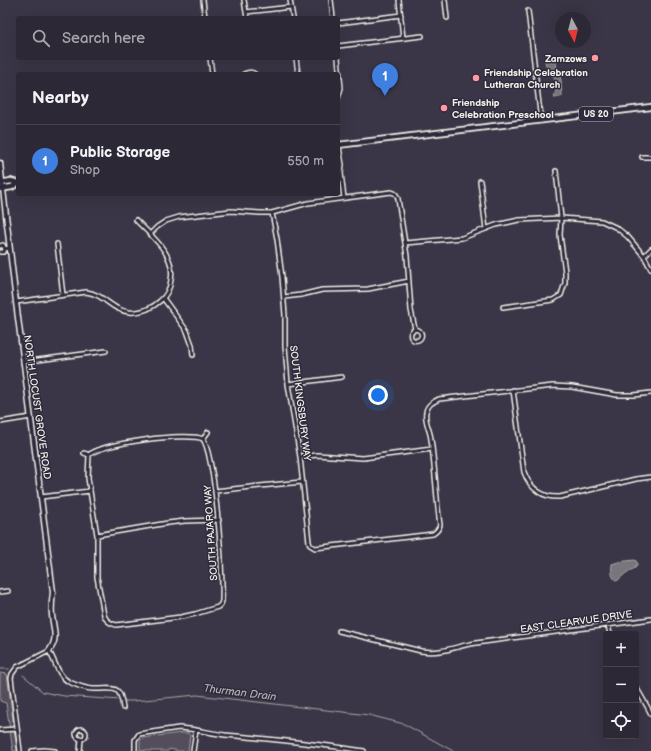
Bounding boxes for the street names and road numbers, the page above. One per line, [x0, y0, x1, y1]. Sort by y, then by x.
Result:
road number: US 20 [579, 107, 613, 121]
street label: NORTH LOCUST GROVE ROAD [21, 334, 53, 480]
street label: SOUTH KINGSBURY WAY [287, 345, 313, 462]
street label: SOUTH PAJARO WAY [202, 484, 220, 581]
street label: EAST CLEARVUE DRIVE [519, 608, 633, 636]

